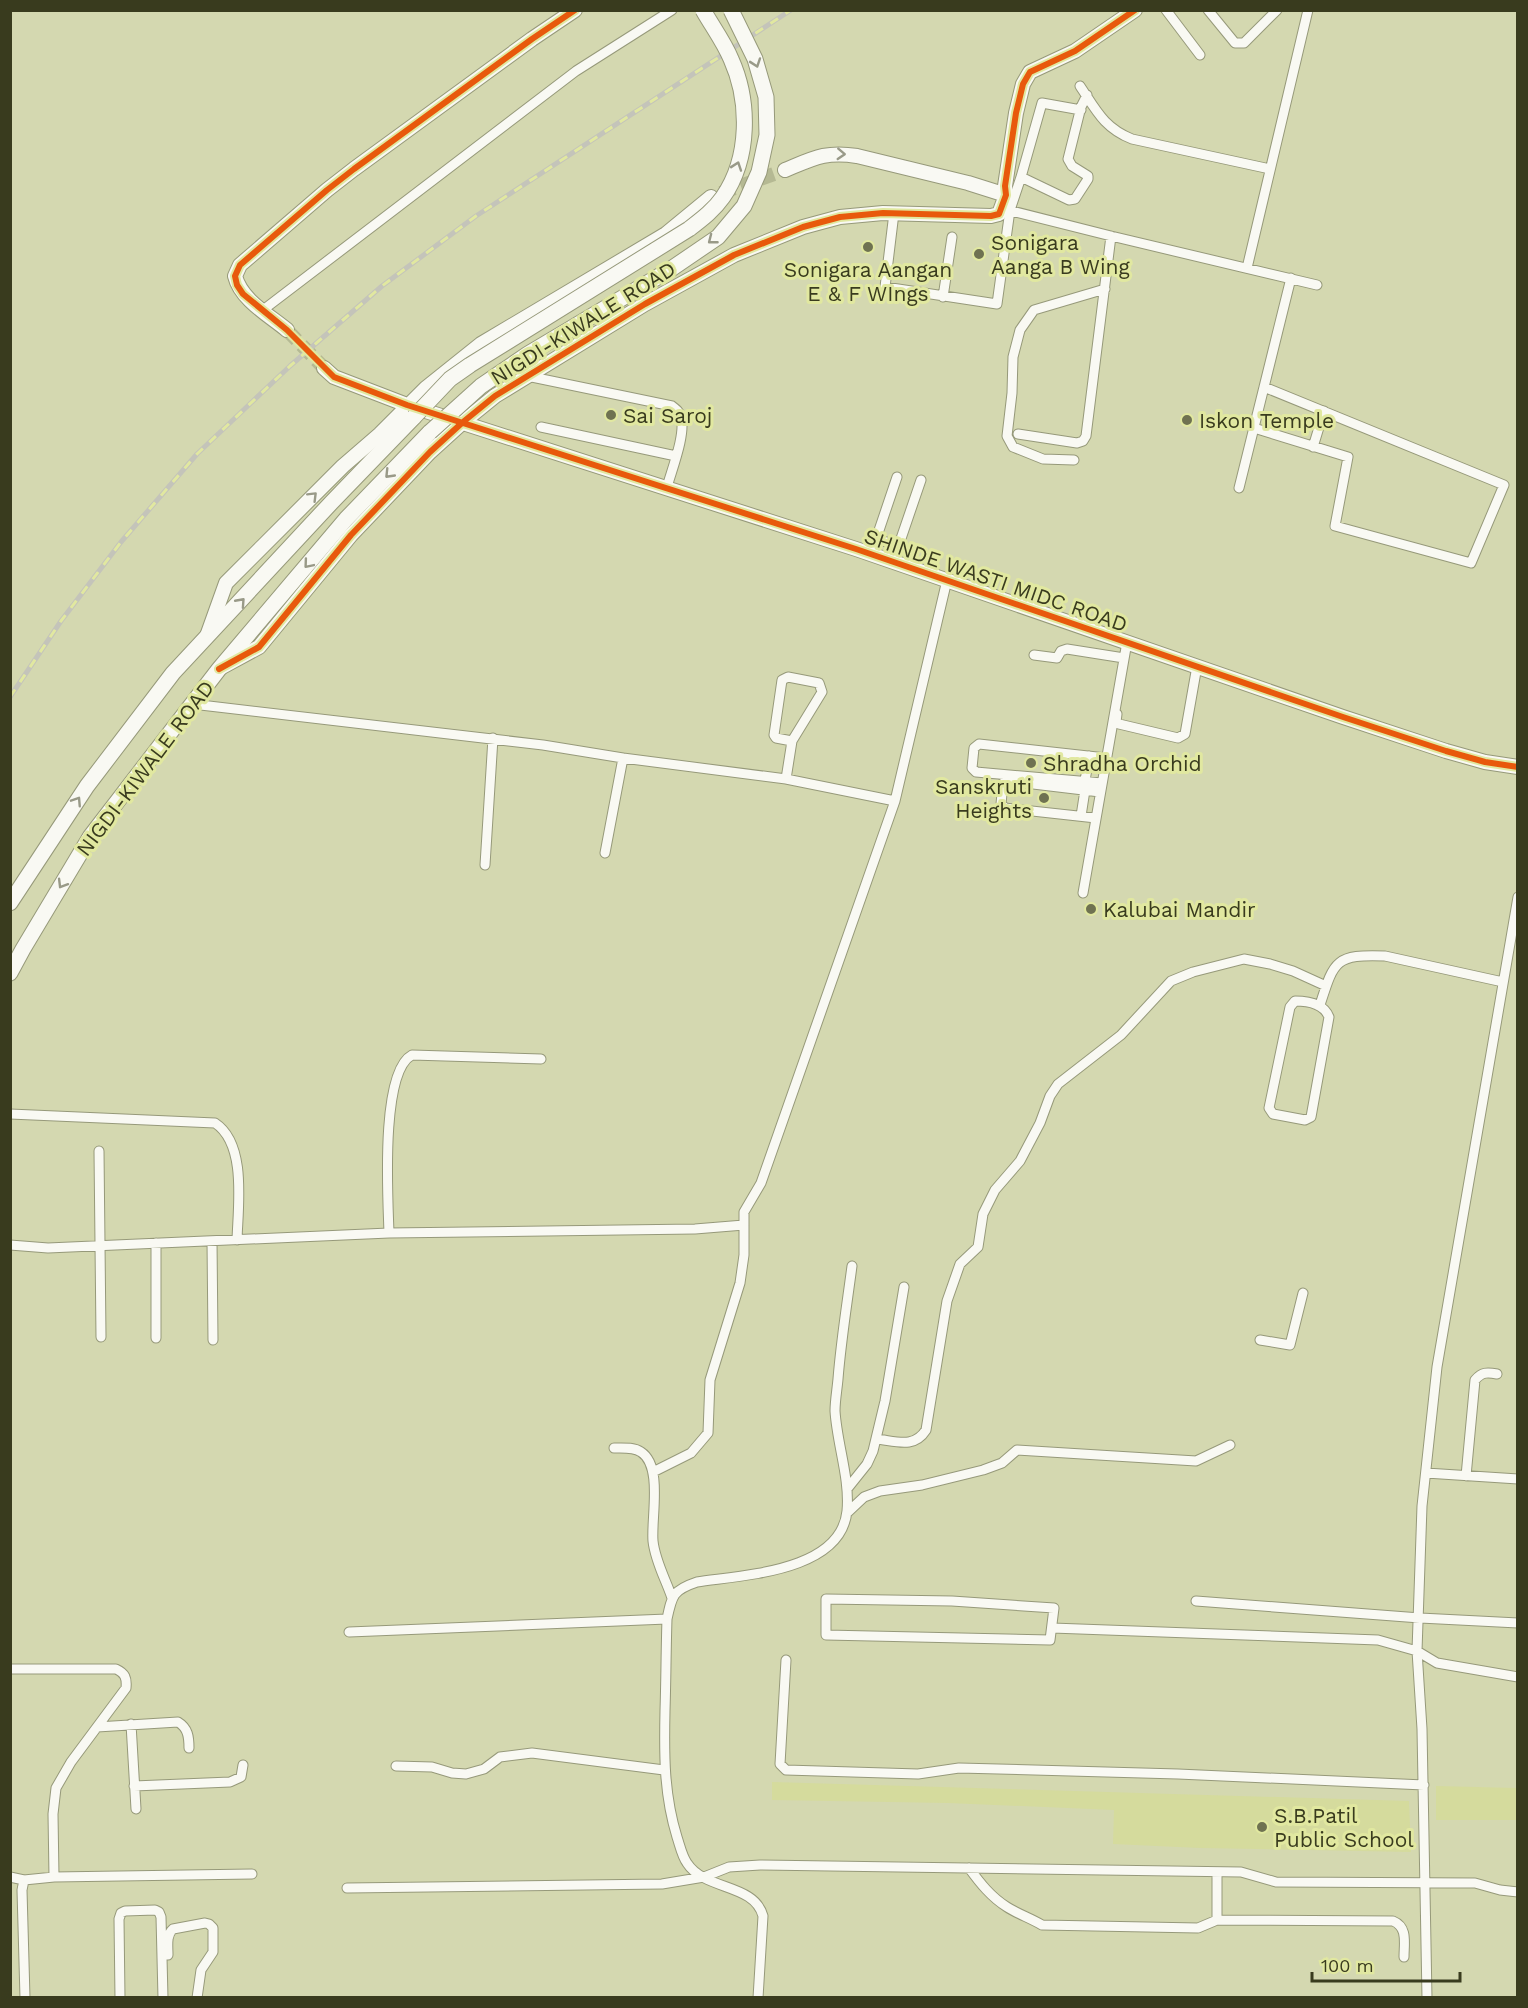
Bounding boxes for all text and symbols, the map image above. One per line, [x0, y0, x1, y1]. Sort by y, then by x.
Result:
one-way arrow [749, 57, 761, 68]
one-way arrow [836, 148, 845, 161]
one-way arrow [729, 161, 742, 171]
place label: Sonigara Aanga B Wing [991, 230, 1131, 279]
one-way arrow [708, 232, 719, 243]
marker: Sonigara Aangan E & F WIngs [861, 240, 875, 254]
marker: Sonigara Aanga B Wing [972, 247, 986, 261]
street label: NIGDI-KIWALE ROAD [486, 256, 680, 390]
place label: Sonigara Aangan E & F WIngs [784, 257, 952, 306]
place label: Sai Saroj [623, 403, 712, 428]
marker: Sai Saroj [604, 408, 618, 422]
place label: Iskon Temple [1199, 408, 1334, 433]
marker: Iskon Temple [1180, 413, 1194, 427]
one-way arrow [386, 466, 397, 477]
one-way arrow [306, 492, 317, 503]
street label: SHINDE WASTI MIDC ROAD [861, 523, 1131, 637]
one-way arrow [305, 557, 316, 568]
one-way arrow [234, 598, 245, 609]
street label: NIGDI-KIWALE ROAD [71, 675, 219, 861]
place label: Shradha Orchid [1043, 751, 1202, 776]
marker: Shradha Orchid [1024, 756, 1038, 770]
place label: Sanskruti Heights [935, 774, 1032, 823]
marker: Sanskruti Heights [1037, 791, 1051, 805]
one-way arrow [70, 797, 81, 808]
one-way arrow [57, 878, 69, 888]
place label: Kalubai Mandir [1103, 897, 1256, 922]
marker: Kalubai Mandir [1084, 902, 1098, 916]
place label: S.B.Patil Public School [1274, 1803, 1414, 1852]
marker: S.B.Patil Public School [1255, 1820, 1269, 1834]
scale bar [1312, 1945, 1460, 1983]
text: 100 m [1321, 1955, 1374, 1976]

